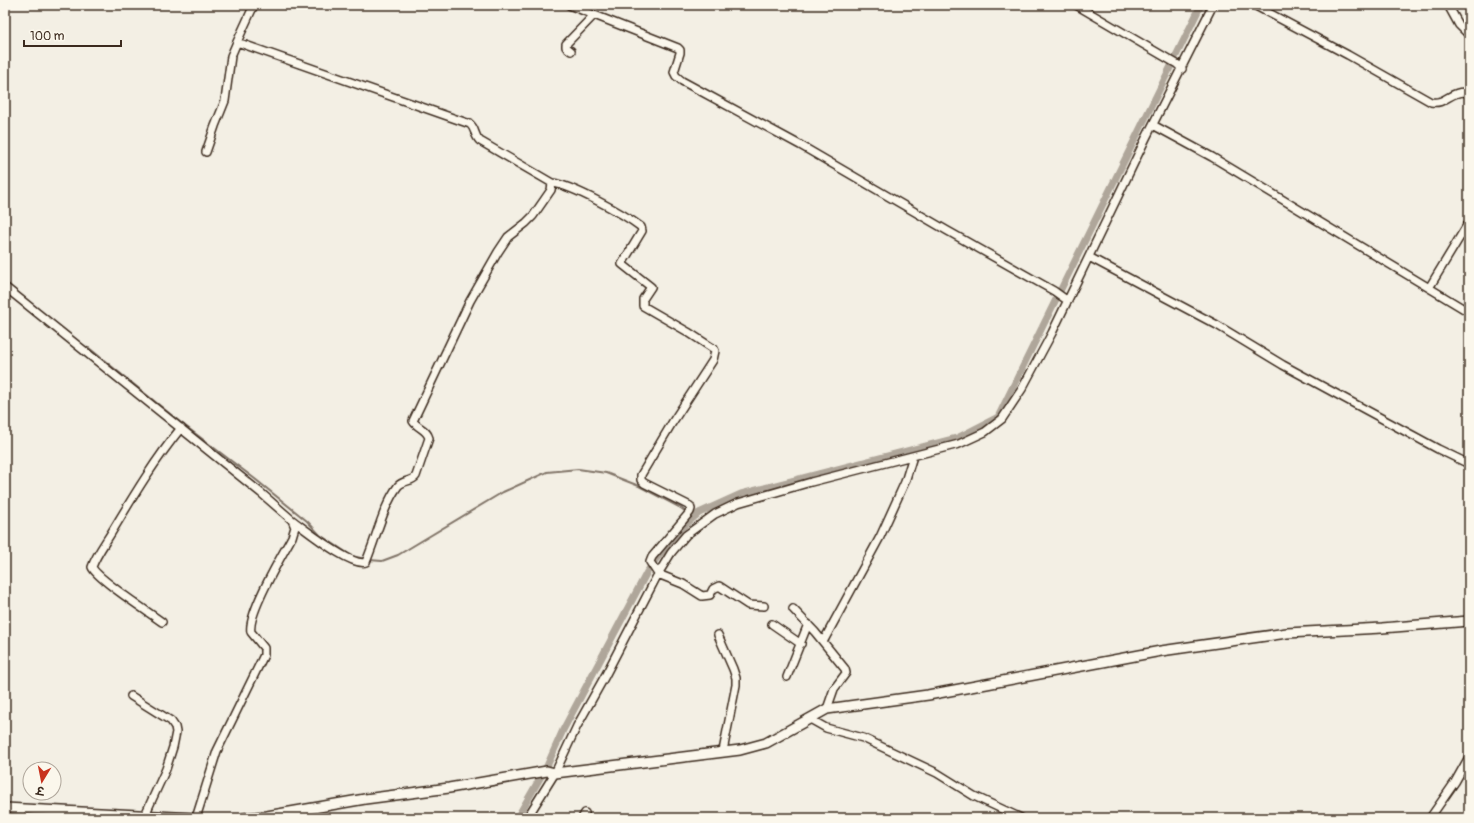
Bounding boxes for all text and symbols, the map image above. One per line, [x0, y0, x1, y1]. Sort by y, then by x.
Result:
scale bar [24, 22, 121, 48]
text: 100 m [30, 29, 65, 44]
north arrow [22, 761, 62, 801]
text: उ [34, 783, 46, 798]

